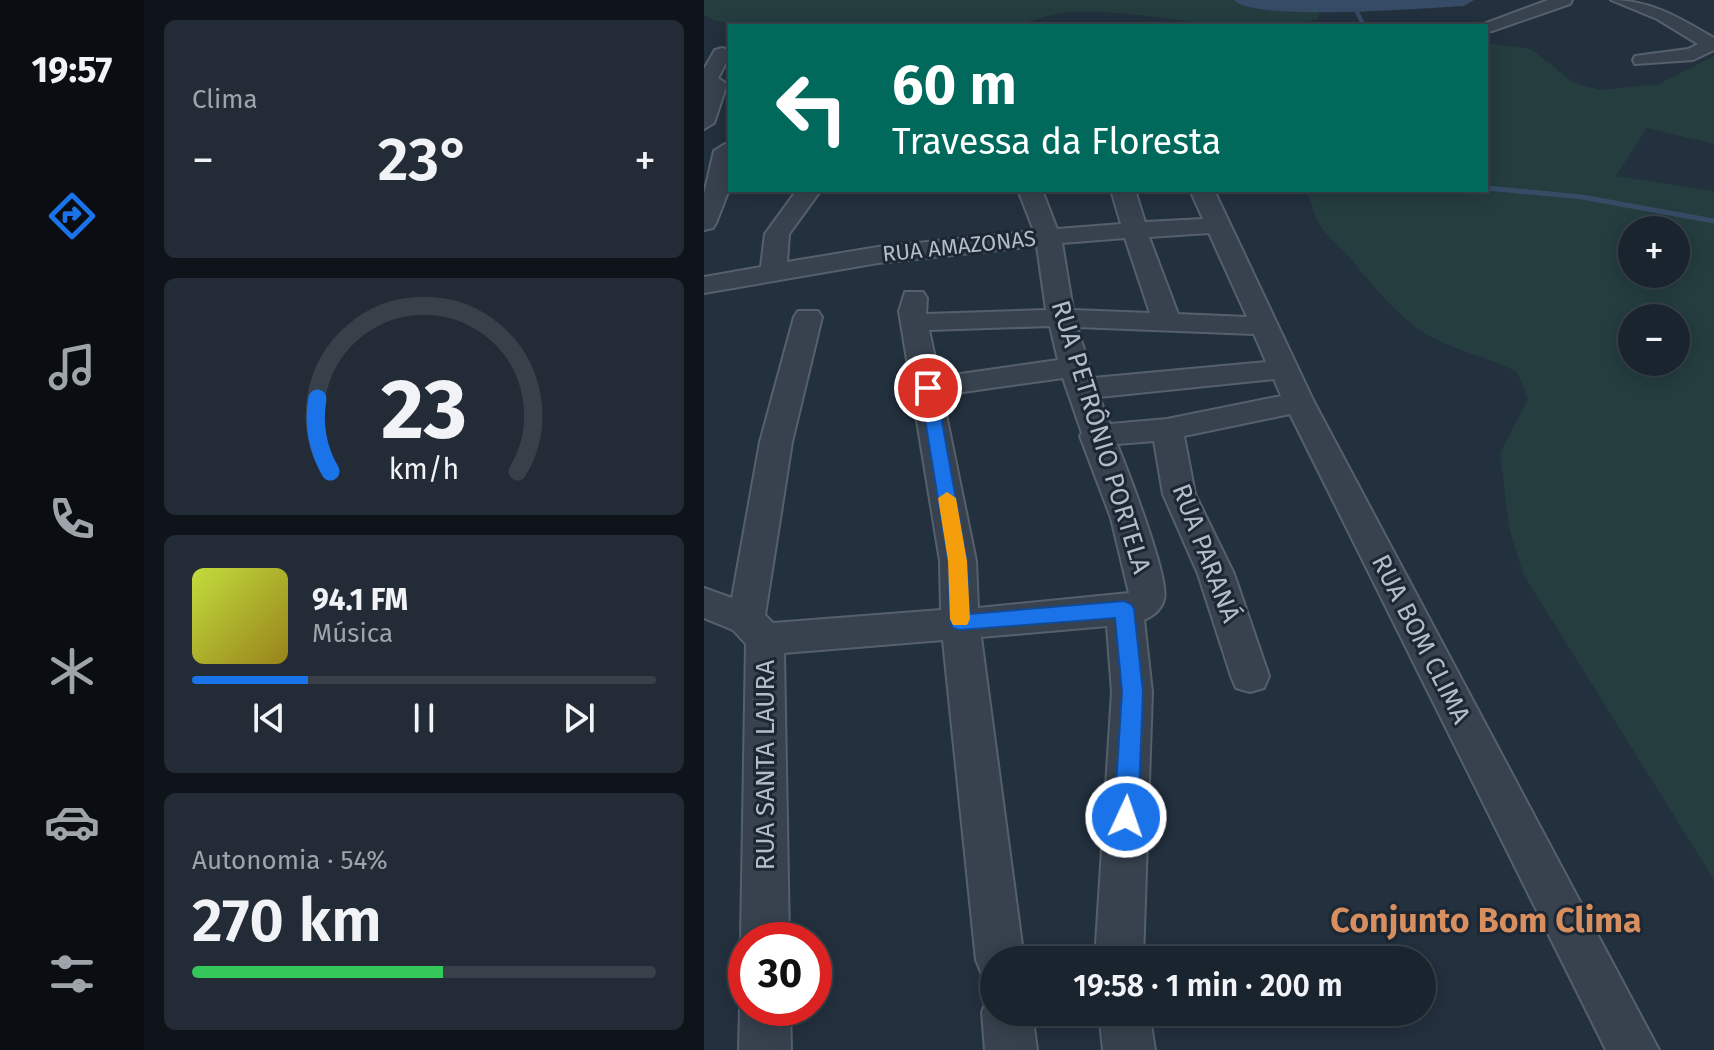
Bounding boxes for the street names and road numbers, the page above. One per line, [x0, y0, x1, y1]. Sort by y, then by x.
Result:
street label: RUA AMAZONAS [881, 225, 1037, 267]
street label: RUA PETRÔNIO PORTELA [1045, 297, 1157, 577]
street label: RUA PARANÁ [1165, 479, 1247, 627]
street label: RUA BOM CLIMA [1365, 549, 1477, 729]
street label: RUA SANTA LAURA [750, 660, 781, 870]

